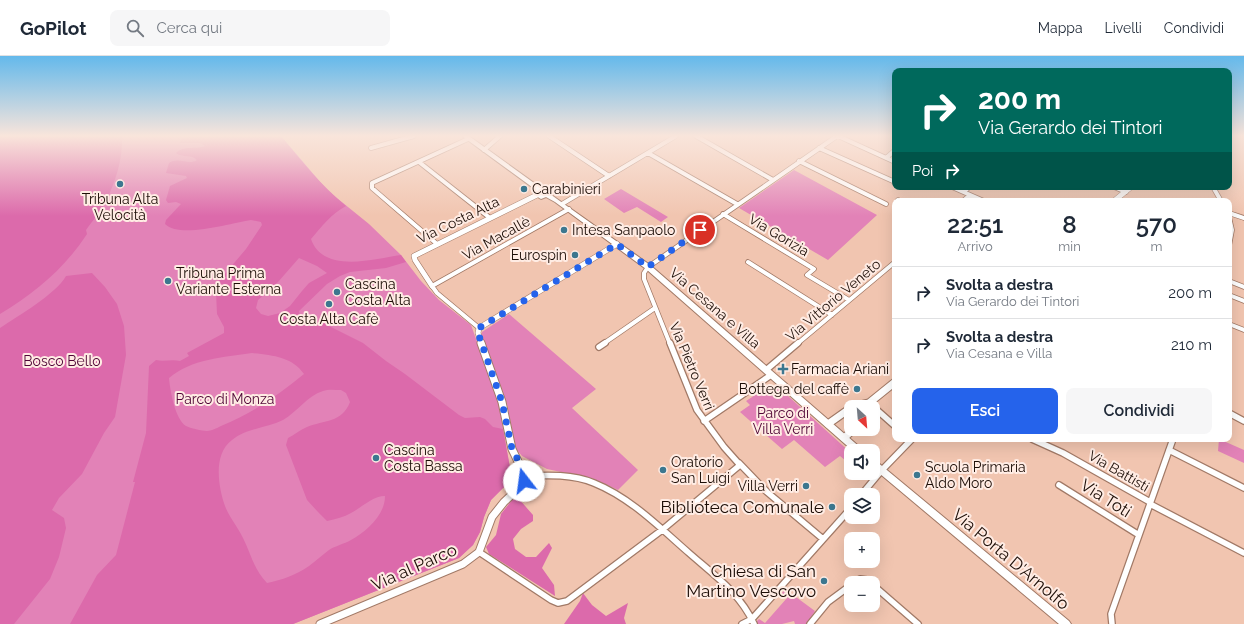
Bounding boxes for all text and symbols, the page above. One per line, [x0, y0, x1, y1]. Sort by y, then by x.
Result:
search box [110, 10, 390, 46]
text: GoPilot [20, 17, 86, 39]
icon: search [124, 17, 146, 39]
text: Cerca qui [156, 19, 222, 37]
text: Mappa [1038, 20, 1083, 36]
text: Livelli [1105, 20, 1142, 36]
text: Condividi [1164, 20, 1224, 36]
text: 200 m [978, 83, 1061, 116]
icon: right [912, 84, 964, 136]
text: Via Gerardo dei Tintori [978, 117, 1163, 138]
icon: right [941, 160, 963, 182]
text: Poi [912, 162, 933, 180]
marker: Tribuna Alta Velocità [115, 179, 125, 189]
place label: Carabinieri [532, 181, 601, 197]
marker: Carabinieri [519, 184, 529, 194]
place label: Tribuna Alta Velocità [82, 191, 158, 223]
street label: Via Costa Alta [414, 193, 502, 247]
text: 22:51 [947, 210, 1003, 239]
text: 8 [1062, 210, 1077, 239]
text: 570 [1136, 210, 1177, 239]
street label: Via Gorizia [746, 211, 812, 259]
street label: Via Macallè [459, 213, 533, 263]
pin [683, 213, 717, 247]
icon: arrive [689, 219, 711, 241]
place label: Intesa Sanpaolo [572, 222, 675, 238]
marker: Intesa Sanpaolo [559, 225, 569, 235]
text: Arrivo [958, 239, 993, 254]
text: min [1058, 239, 1081, 254]
text: m [1150, 239, 1162, 254]
place label: Eurospin [511, 247, 567, 263]
marker: Eurospin [570, 250, 580, 260]
street label: Via Vittorio Veneto [782, 256, 884, 344]
street label: Via Cesana e Villa [667, 264, 763, 352]
place label: Tribuna Prima Variante Esterna [176, 265, 281, 297]
marker: Tribuna Prima Variante Esterna [163, 276, 173, 286]
place label: Cascina Costa Alta [345, 276, 411, 308]
text: Svolta a destra [946, 276, 1053, 294]
icon: right [912, 282, 934, 304]
text: 200 m [1168, 284, 1212, 302]
marker: Cascina Costa Alta [332, 287, 342, 297]
text: Via Gerardo dei Tintori [946, 294, 1079, 309]
marker: Costa Alta Cafè [324, 299, 334, 309]
place label: Costa Alta Cafè [279, 311, 379, 327]
street label: Via Pietro Verri [666, 320, 718, 412]
text: Svolta a destra [946, 328, 1053, 346]
icon: right [912, 334, 934, 356]
text: 210 m [1171, 336, 1212, 354]
text: Via Cesana e Villa [946, 346, 1052, 361]
park label: Bosco Bello [23, 353, 101, 369]
place label: Farmacia Ariani [791, 361, 889, 377]
marker: Farmacia Ariani [778, 364, 788, 374]
place label: Bottega del caffè [739, 381, 849, 397]
marker: Bottega del caffè [852, 384, 862, 394]
button: Esci [912, 388, 1058, 434]
button: Condividi [1066, 388, 1212, 434]
park label: Parco di Monza [176, 391, 274, 407]
north arrow [844, 400, 880, 436]
map controls [844, 400, 880, 612]
park label: Parco di Villa Verri [753, 405, 813, 437]
place label: Cascina Costa Bassa [384, 442, 463, 474]
button: sound [844, 444, 880, 480]
street label: Via Battisti [1086, 447, 1152, 495]
marker: Cascina Costa Bassa [371, 453, 381, 463]
place label: Oratorio San Luigi [671, 454, 730, 486]
place label: Scuola Primaria Aldo Moro [925, 459, 1026, 491]
position arrow [503, 460, 545, 502]
marker: Oratorio San Luigi [658, 465, 668, 475]
marker: Scuola Primaria Aldo Moro [912, 470, 922, 480]
street label: Via Toti [1077, 475, 1135, 521]
place label: Villa Verri [737, 478, 798, 494]
marker: Villa Verri [801, 481, 811, 491]
button: layers [844, 488, 880, 524]
place label: Biblioteca Comunale [660, 497, 824, 517]
marker: Biblioteca Comunale [827, 502, 837, 512]
street label: Via Porta D'Arnolfo [948, 504, 1074, 614]
button: + [844, 532, 880, 568]
street label: Via al Parco [368, 539, 460, 595]
place label: Chiesa di San Martino Vescovo [686, 561, 816, 601]
marker: Chiesa di San Martino Vescovo [819, 576, 829, 586]
button: − [844, 576, 880, 612]

